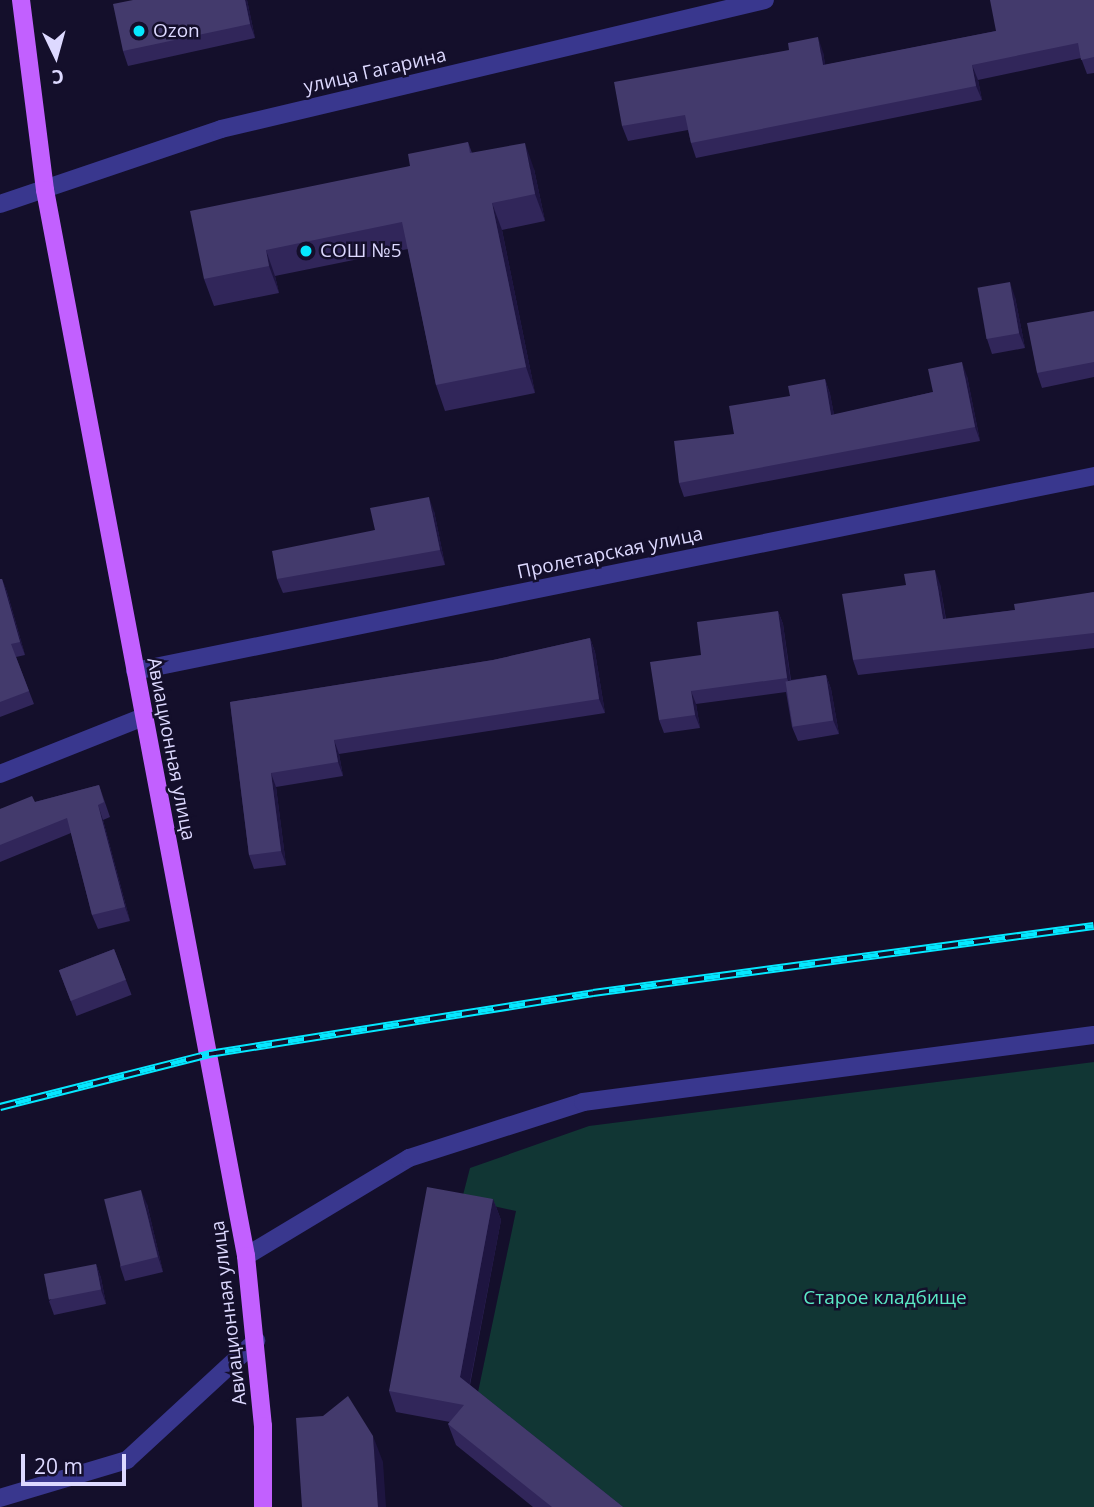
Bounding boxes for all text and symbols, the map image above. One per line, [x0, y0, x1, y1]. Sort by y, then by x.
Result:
place label: Ozon [153, 20, 200, 42]
north arrow [21, 21, 91, 91]
marker: Ozon [131, 23, 147, 39]
street label: улица Гагарина [302, 44, 448, 98]
text: С [51, 63, 65, 90]
place label: СОШ №5 [320, 240, 402, 262]
marker: СОШ №5 [298, 243, 314, 259]
street label: Пролетарская улица [515, 522, 705, 584]
street label: Авиационная улица [142, 656, 200, 842]
street label: Авиационная улица [206, 1219, 252, 1407]
park label: Старое кладбище [803, 1287, 967, 1309]
scale bar [24, 1440, 130, 1484]
text: 20 m [34, 1452, 83, 1480]

